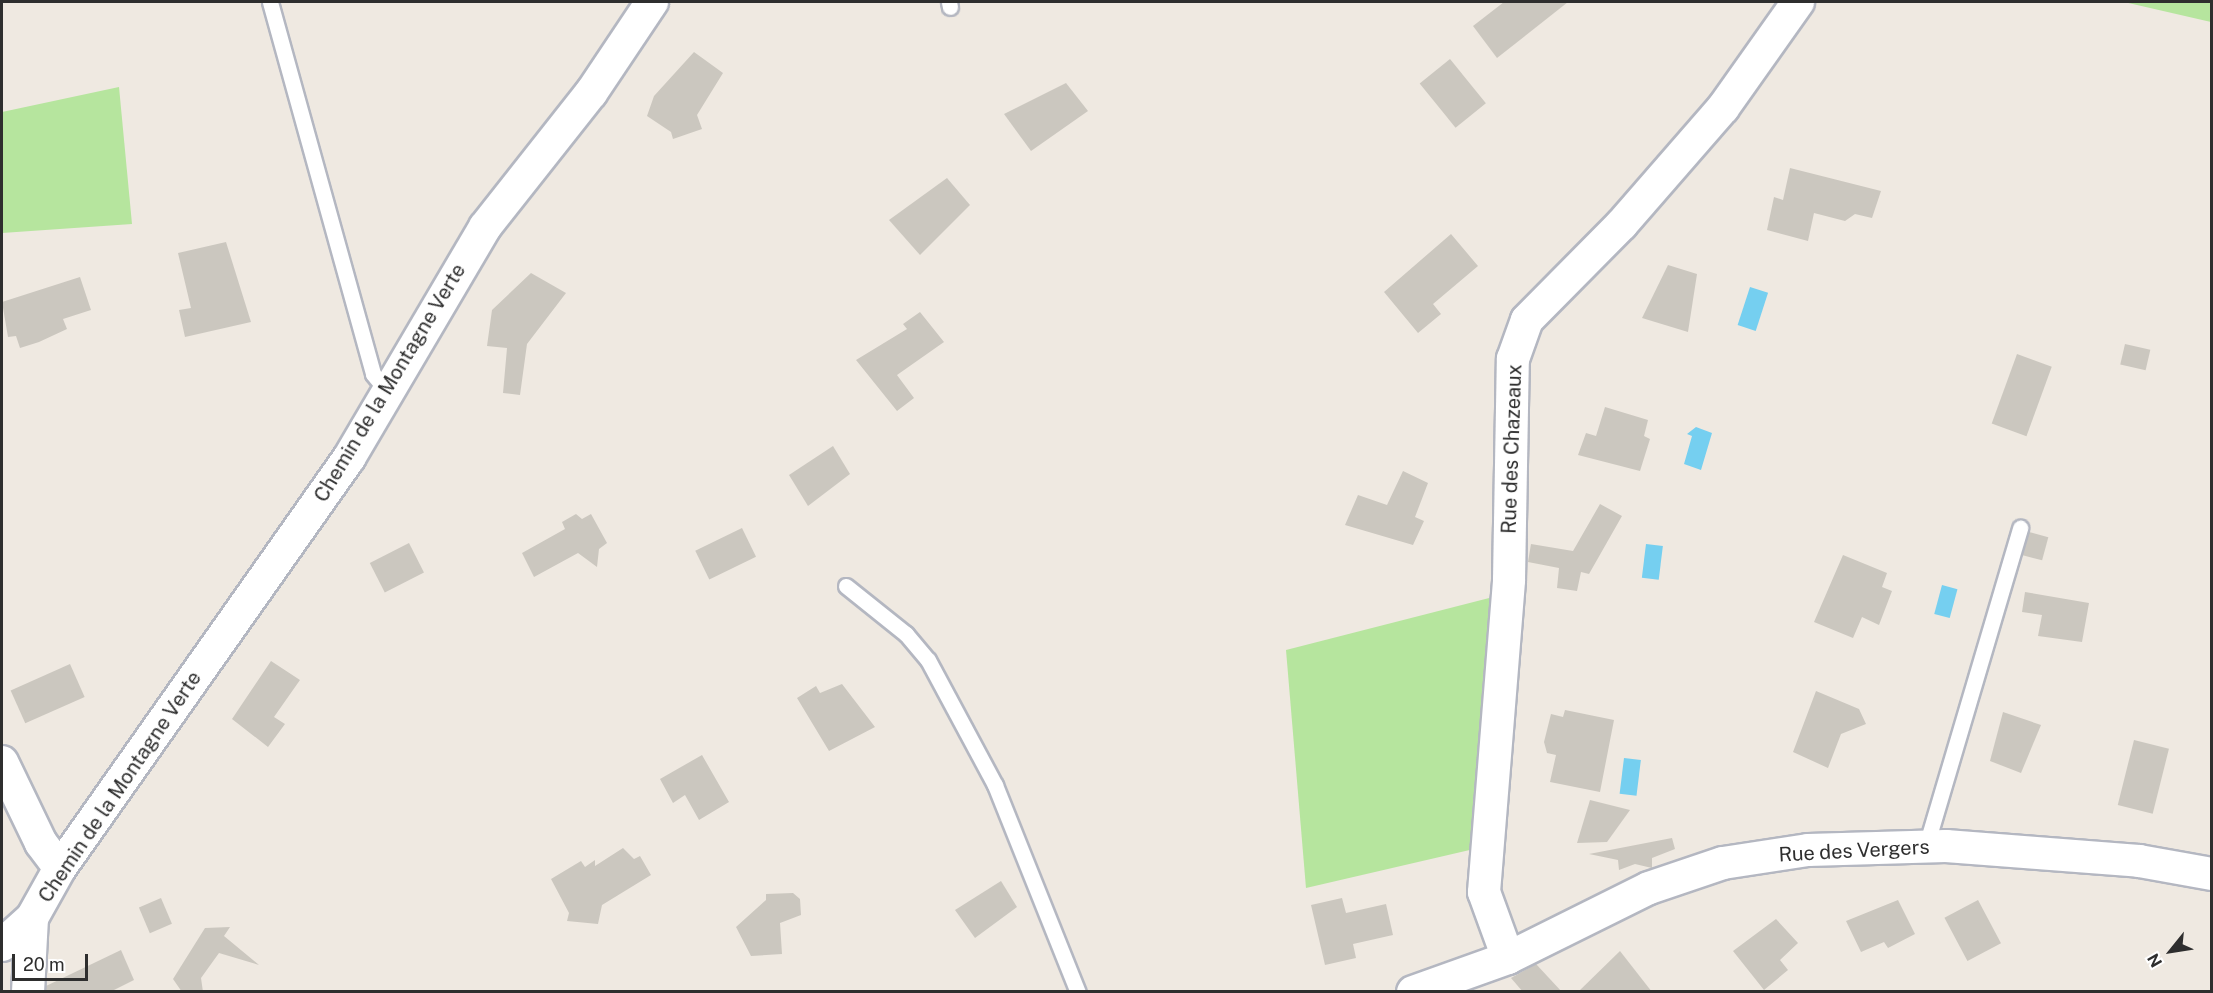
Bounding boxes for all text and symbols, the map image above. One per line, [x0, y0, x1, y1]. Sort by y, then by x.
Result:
street label: Chemin de la Montagne Verte [309, 259, 471, 507]
street label: Rue des Chazeaux [1497, 363, 1527, 535]
street label: Chemin de la Montagne Verte [33, 666, 207, 908]
street label: Rue des Vergers [1777, 835, 1931, 867]
north arrow [2141, 921, 2201, 981]
scale bar [15, 942, 92, 980]
text: N [2144, 950, 2166, 970]
text: 20 m [23, 954, 65, 975]

